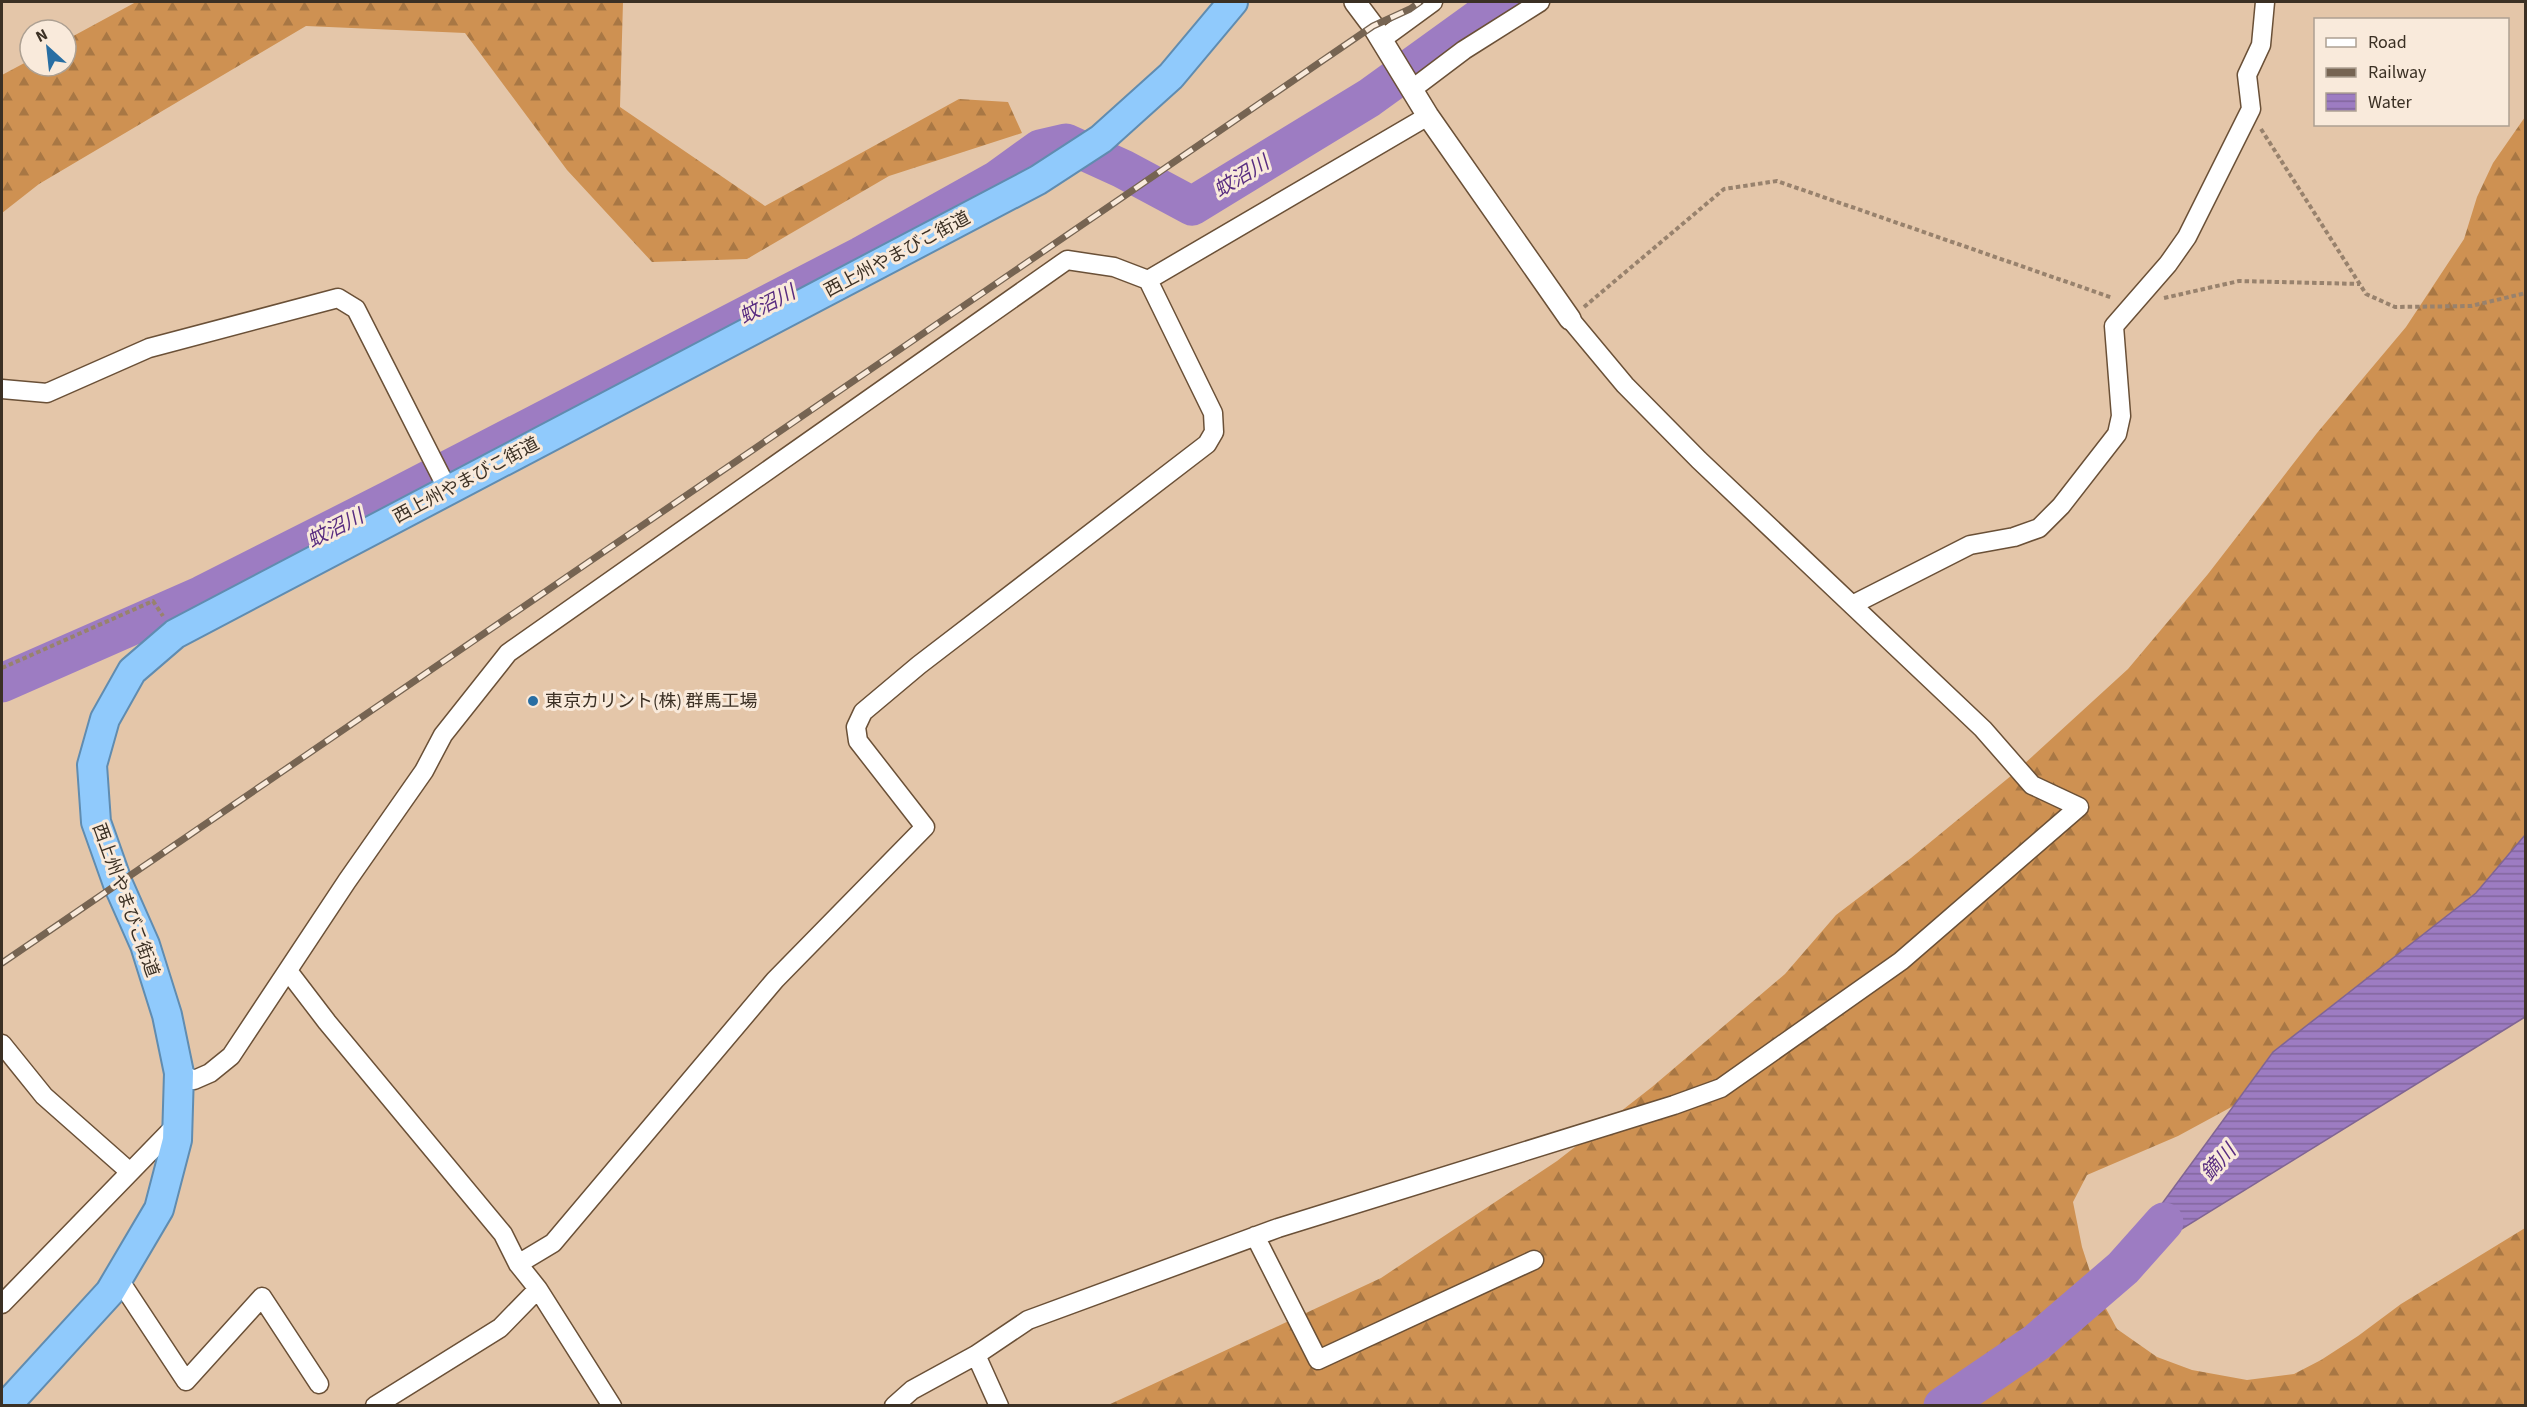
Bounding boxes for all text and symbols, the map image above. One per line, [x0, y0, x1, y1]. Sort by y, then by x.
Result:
north arrow [18, 18, 78, 78]
legend [2314, 18, 2509, 126]
text: N [32, 23, 51, 48]
text: Road [2368, 30, 2407, 55]
text: Railway [2368, 60, 2427, 85]
text: Water [2368, 90, 2412, 115]
water label: 蚊沼川 [1209, 148, 1276, 204]
street label: 西上州やまびこ街道 [820, 205, 975, 304]
water label: 蚊沼川 [734, 278, 802, 331]
street label: 西上州やまびこ街道 [389, 431, 544, 530]
water label: 蚊沼川 [302, 502, 370, 555]
place label: 東京カリント(株) 群馬工場 [545, 689, 758, 714]
marker: 東京カリント(株) 群馬工場 [526, 694, 540, 708]
street label: 西上州やまびこ街道 [86, 820, 165, 981]
water label: 鏑川 [2195, 1137, 2244, 1187]

